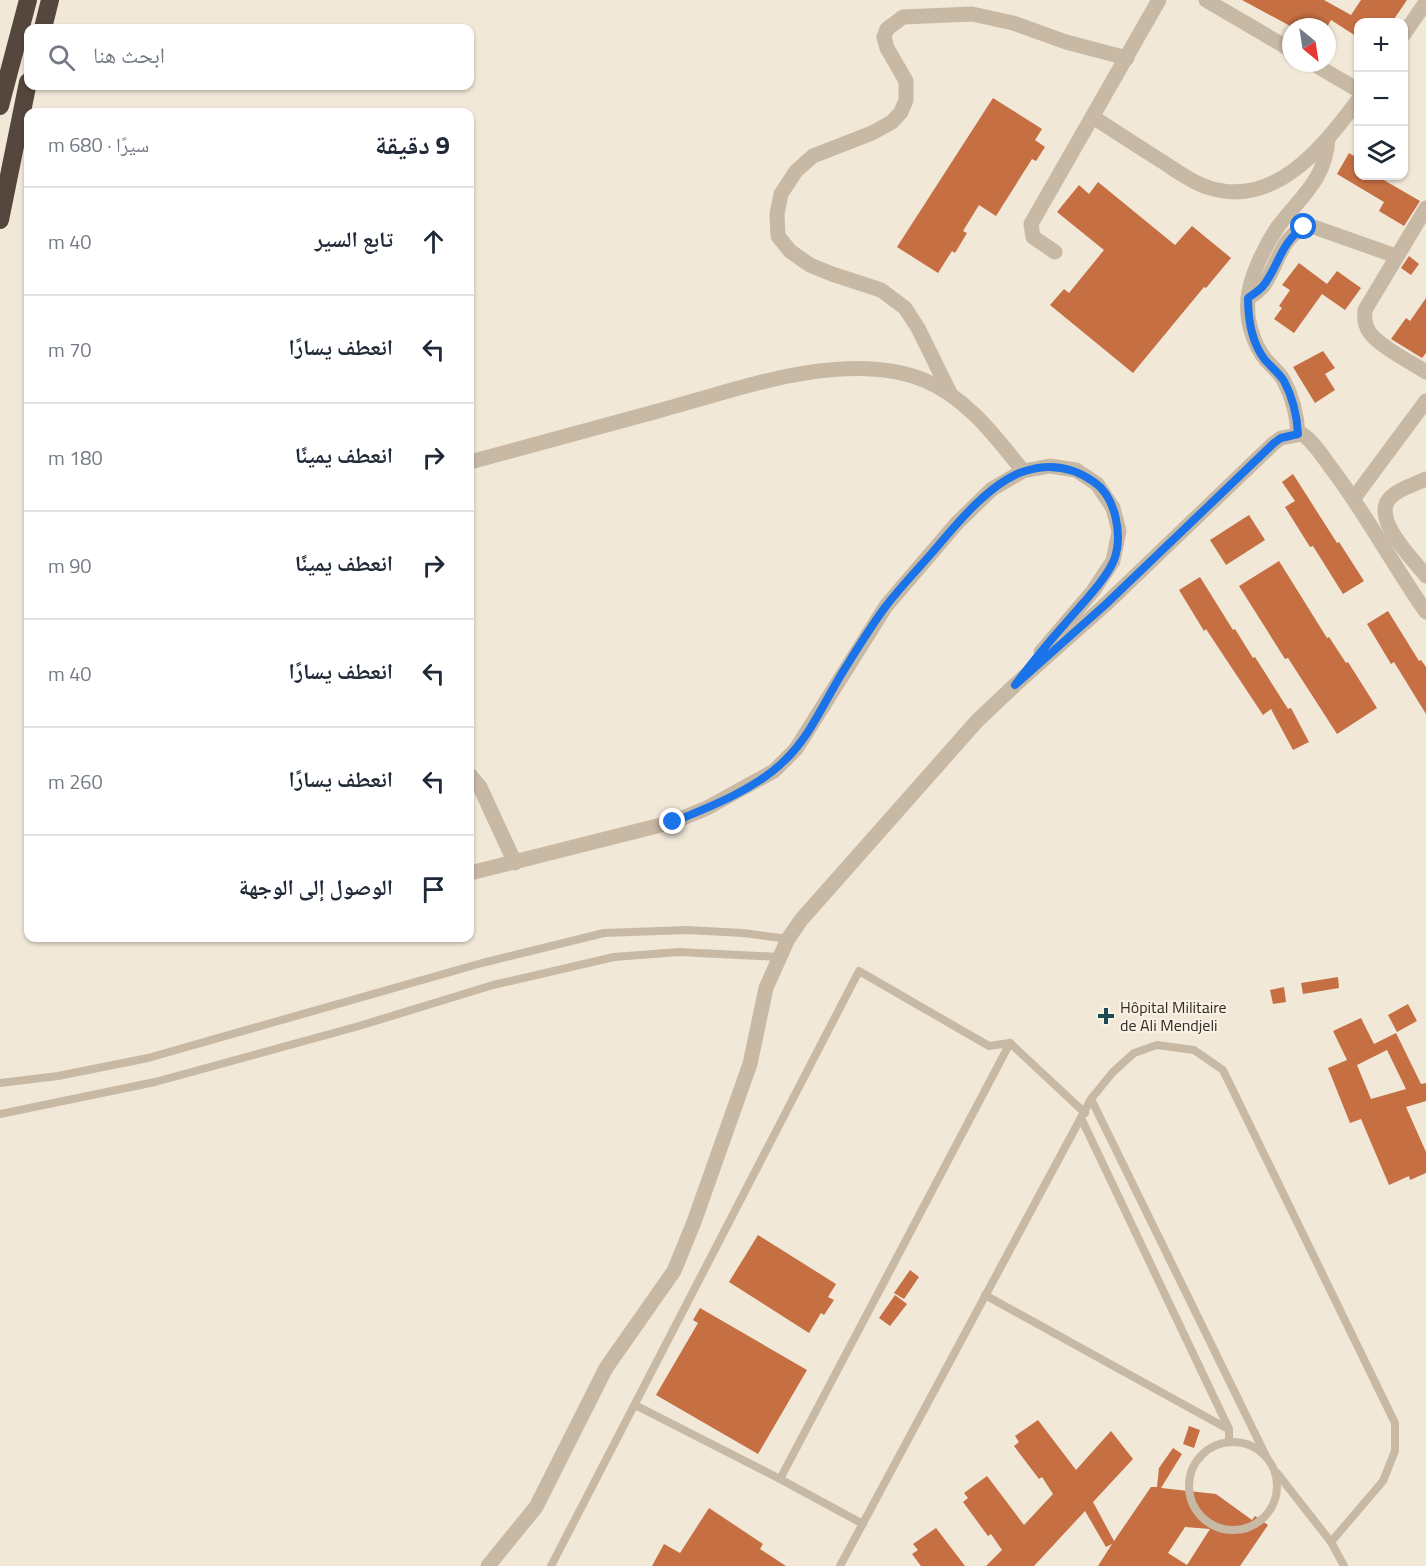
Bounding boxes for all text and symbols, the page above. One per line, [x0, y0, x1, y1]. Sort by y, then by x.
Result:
north arrow [1282, 18, 1336, 72]
map controls [1354, 18, 1408, 180]
button: + [1354, 18, 1408, 72]
search box [24, 24, 474, 90]
text: ابحث هنا [93, 38, 165, 72]
icon: search [45, 41, 78, 74]
button: − [1354, 72, 1408, 126]
text: 9 دقيقة [375, 125, 450, 164]
button: layers [1354, 126, 1408, 180]
text: سيرًا · 680 m [48, 129, 149, 160]
route start [1290, 213, 1316, 239]
text: تابع السير [315, 222, 393, 256]
icon: ahead [417, 225, 450, 258]
text: 40 m [48, 226, 92, 257]
text: انعطف يسارًا [288, 330, 393, 364]
icon: left [417, 333, 450, 366]
text: 70 m [48, 334, 92, 365]
text: انعطف يمينًا [295, 438, 393, 472]
icon: right [417, 441, 450, 474]
text: 180 m [48, 442, 103, 473]
text: انعطف يمينًا [295, 546, 393, 580]
icon: right [417, 549, 450, 582]
text: 90 m [48, 550, 92, 581]
text: انعطف يسارًا [288, 654, 393, 688]
icon: left [417, 657, 450, 690]
text: 40 m [48, 658, 92, 689]
text: انعطف يسارًا [288, 762, 393, 796]
icon: left [417, 765, 450, 798]
text: 260 m [48, 766, 103, 797]
route end [659, 808, 685, 834]
text: الوصول إلى الوجهة [239, 870, 393, 904]
icon: arrive [417, 873, 450, 906]
place label: Hôpital Militaire de Ali Mendjeli [1120, 995, 1227, 1037]
marker: Hôpital Militaire de Ali Mendjeli [1097, 1007, 1115, 1025]

